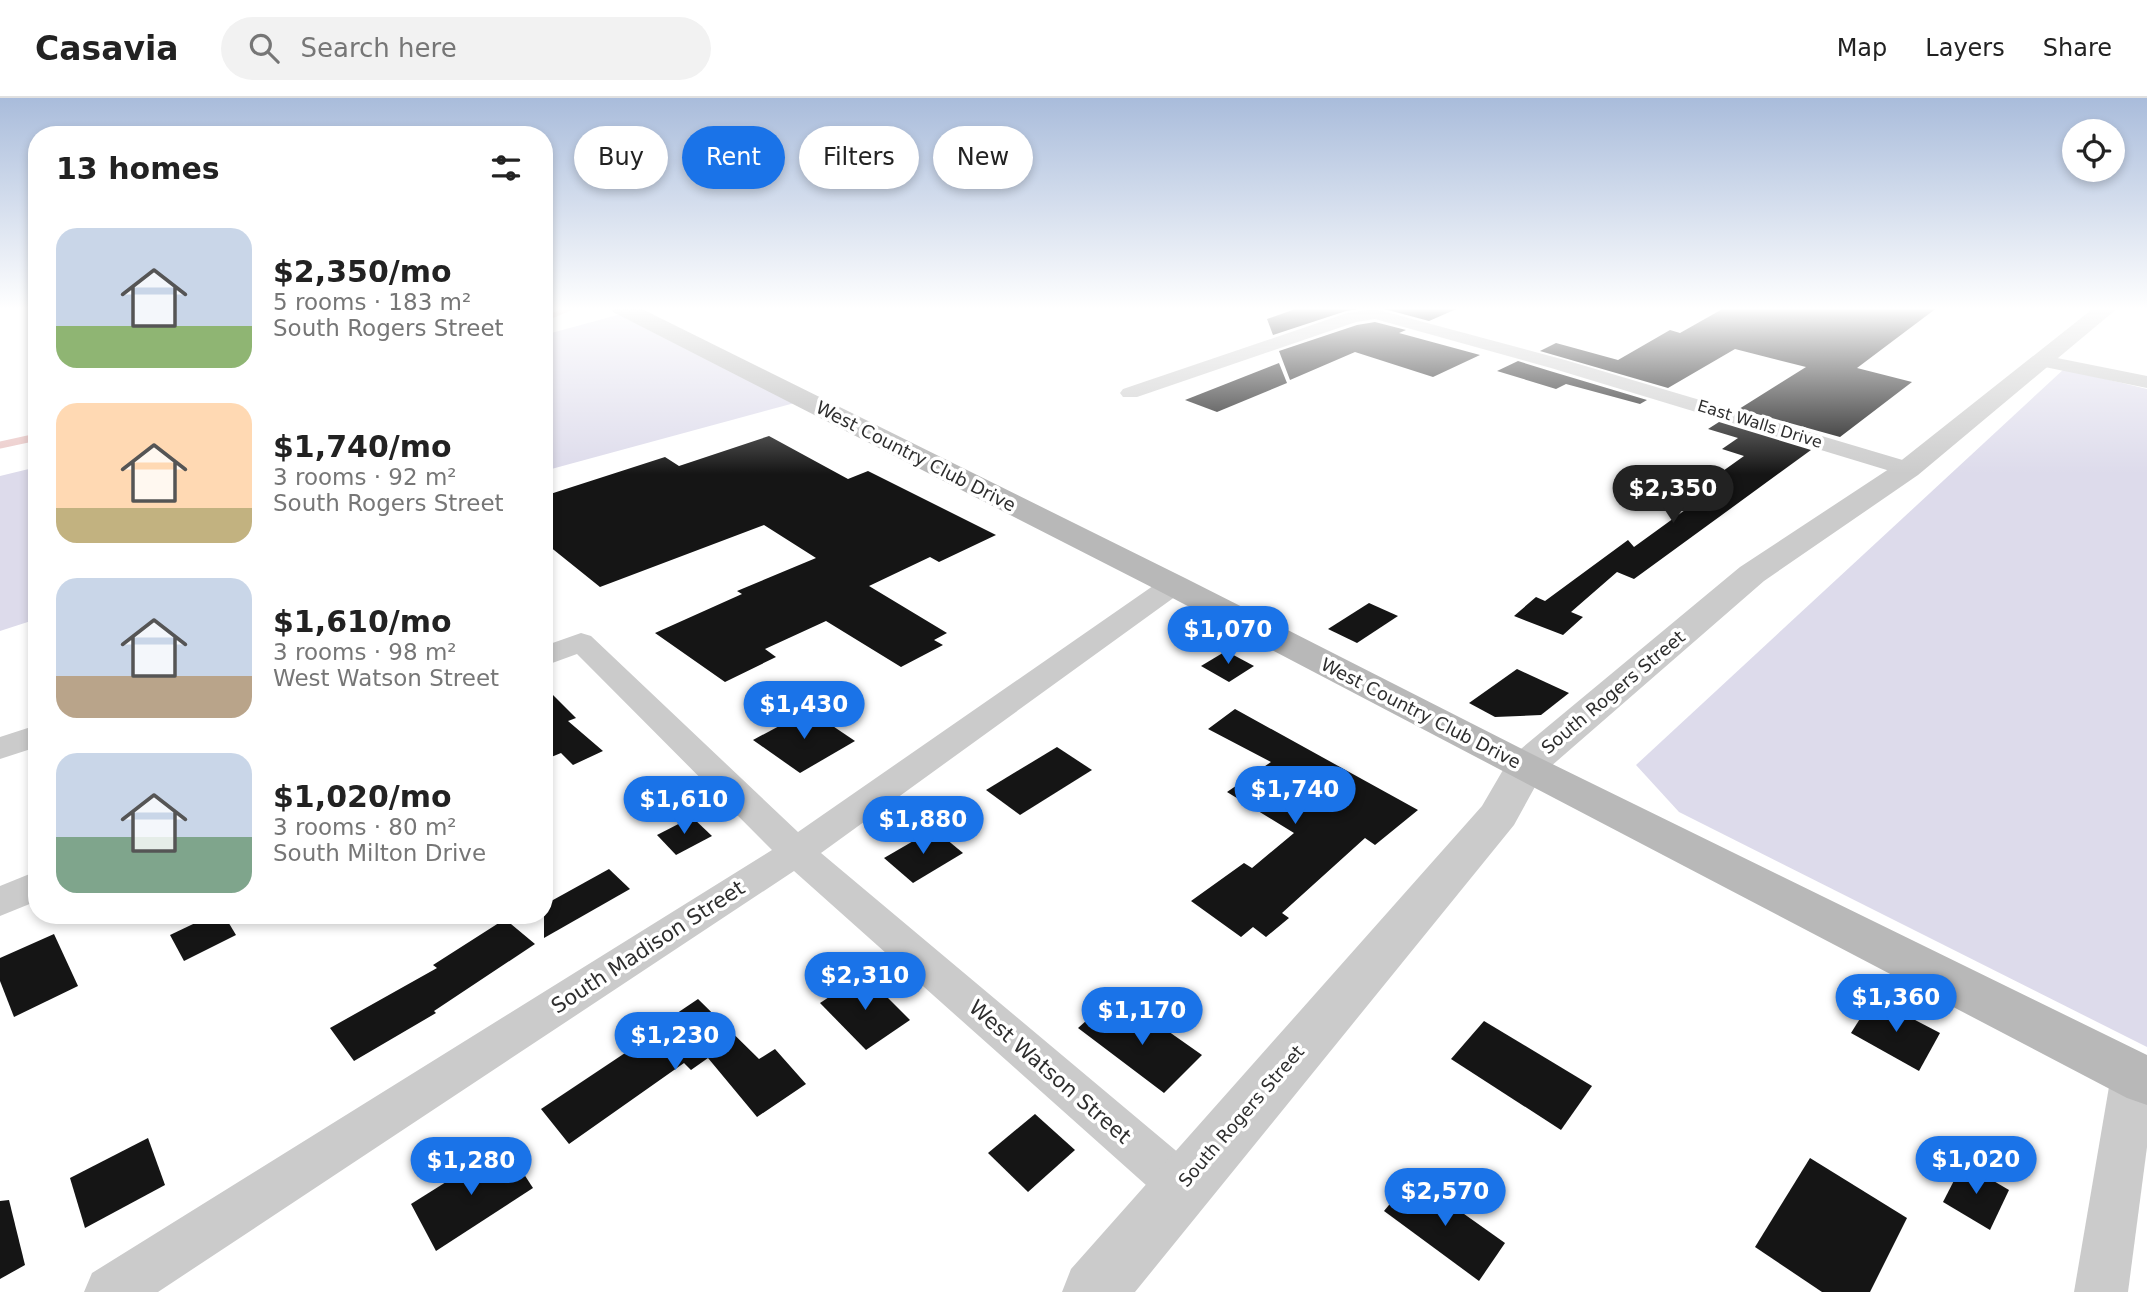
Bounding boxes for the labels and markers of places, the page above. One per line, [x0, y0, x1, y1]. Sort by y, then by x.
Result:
pin: $2,350 [1616, 466, 1730, 525]
pin: $1,070 [1171, 606, 1285, 666]
pin: $1,430 [747, 682, 861, 741]
pin: $1,740 [1238, 766, 1352, 826]
pin: $1,610 [627, 776, 741, 836]
pin: $1,880 [866, 796, 980, 856]
pin: $2,310 [808, 953, 922, 1012]
pin: $1,360 [1839, 974, 1953, 1034]
pin: $1,170 [1085, 988, 1199, 1047]
pin: $1,230 [618, 1012, 732, 1072]
pin: $1,020 [1919, 1136, 2033, 1196]
pin: $1,280 [414, 1138, 528, 1197]
pin: $2,570 [1388, 1168, 1502, 1228]

